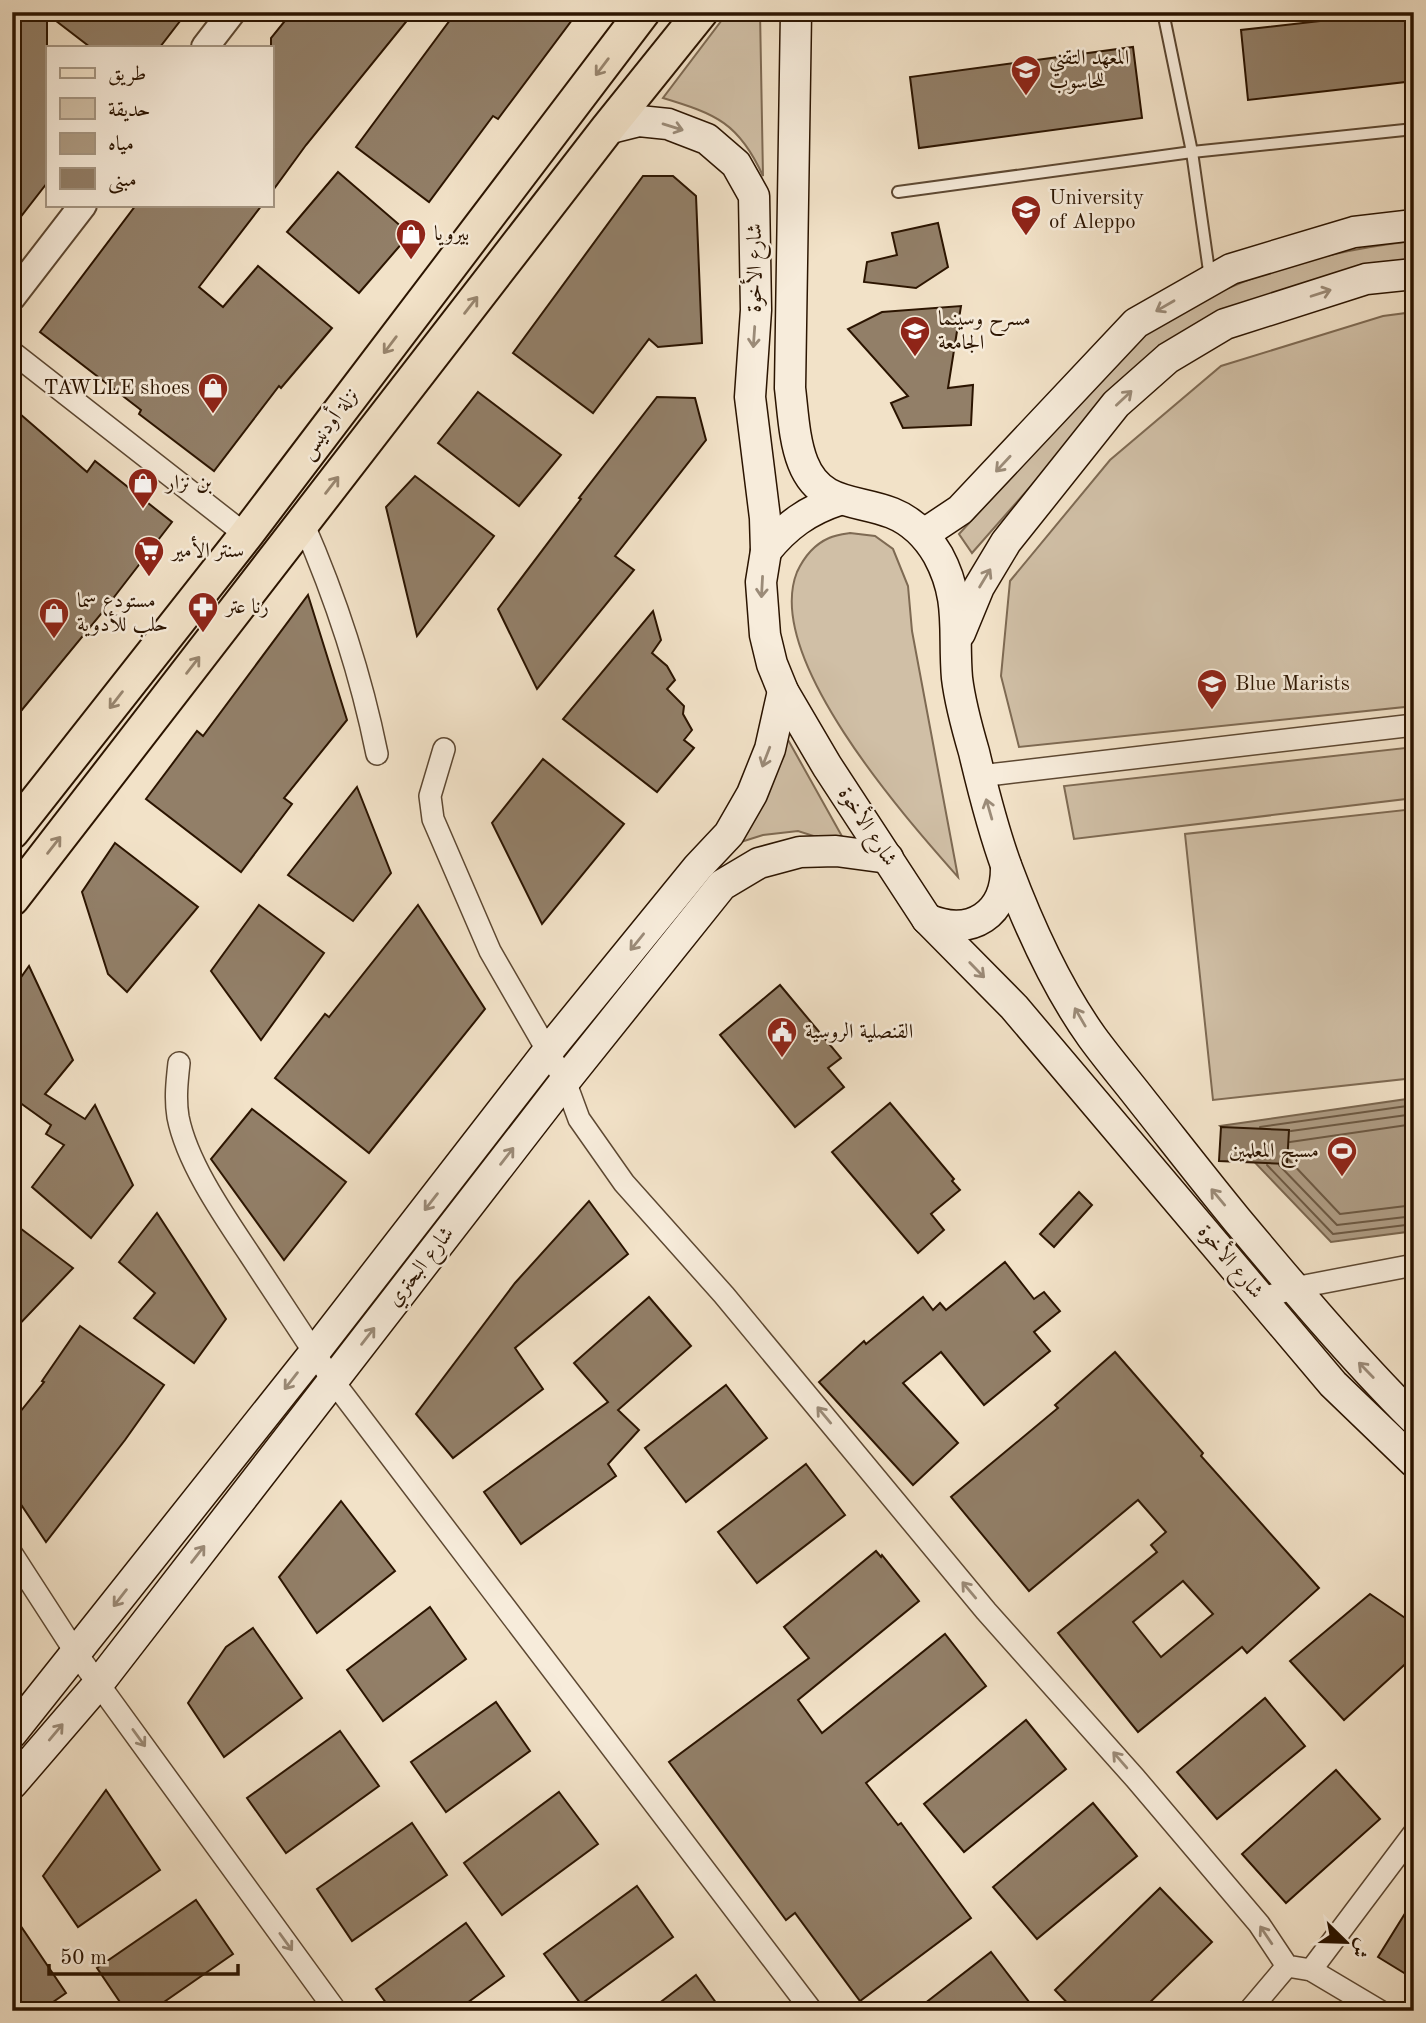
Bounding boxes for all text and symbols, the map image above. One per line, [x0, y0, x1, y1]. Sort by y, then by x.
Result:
legend [46, 46, 273, 206]
place label: المعهد التقني للحاسوب [1049, 48, 1129, 94]
school or university icon: المعهد التقني للحاسوب [1009, 53, 1043, 97]
one-way arrow [594, 57, 609, 75]
text: طريق [108, 64, 146, 86]
text: حديقة [108, 100, 151, 122]
one-way arrow [662, 122, 684, 135]
text: مياه [108, 134, 134, 155]
text: مبنى [108, 170, 137, 194]
place label: University of Aleppo [1049, 188, 1144, 233]
school or university icon: University of Aleppo [1009, 193, 1043, 237]
shop icon: بيرويا [394, 217, 428, 261]
street label: شارع الأخوة [739, 223, 772, 313]
place label: بيرويا [434, 224, 469, 246]
one-way arrow [1310, 286, 1332, 299]
one-way arrow [464, 296, 479, 314]
one-way arrow [1156, 299, 1176, 313]
place label: مسرح وسينما الجامعة [938, 309, 1031, 354]
school or university icon: مسرح وسينما الجامعة [898, 314, 932, 358]
one-way arrow [747, 325, 760, 348]
one-way arrow [383, 336, 398, 354]
shop icon: TAWLLE shoes [196, 371, 230, 415]
place label: TAWLLE shoes [43, 378, 190, 399]
street label: نزلة أودنيس [292, 381, 365, 465]
one-way arrow [1115, 390, 1132, 407]
one-way arrow [995, 455, 1012, 472]
shop icon: بن نزار [126, 466, 160, 510]
place label: بن نزار [164, 473, 212, 494]
one-way arrow [325, 476, 340, 494]
supermarket icon: سنتر الأمير [132, 534, 166, 578]
place label: سنتر الأمير [170, 535, 244, 562]
one-way arrow [978, 568, 992, 588]
one-way arrow [755, 576, 768, 599]
pharmacy icon: رنا عتر [186, 590, 220, 634]
place label: مستودع سما حلب للأدوية [77, 591, 168, 638]
shop icon: مستودع سما حلب للأدوية [37, 596, 71, 640]
place label: رنا عتر [224, 597, 269, 618]
one-way arrow [186, 656, 201, 674]
school or university icon: Blue Marists [1195, 667, 1229, 711]
place label: Blue Marists [1235, 674, 1350, 695]
one-way arrow [109, 690, 124, 709]
one-way arrow [759, 746, 772, 768]
street label: شارع الأخوة [829, 781, 905, 873]
one-way arrow [982, 798, 995, 820]
one-way arrow [46, 836, 61, 854]
one-way arrow [629, 933, 645, 951]
one-way arrow [969, 961, 986, 978]
one-way arrow [1073, 1007, 1087, 1027]
public building icon: القنصلية الروسية [765, 1015, 799, 1059]
place label: القنصلية الروسية [805, 1021, 913, 1043]
sports icon: مسبح المعلمين [1325, 1134, 1359, 1178]
place label: مسبح المعلمين [1229, 1141, 1319, 1169]
one-way arrow [499, 1147, 514, 1166]
one-way arrow [1210, 1189, 1226, 1207]
one-way arrow [424, 1192, 439, 1210]
street label: شارع الأخوة [1189, 1217, 1271, 1307]
street label: شارع البحتري [384, 1223, 463, 1314]
one-way arrow [360, 1327, 375, 1346]
one-way arrow [1357, 1362, 1374, 1379]
one-way arrow [284, 1372, 299, 1390]
one-way arrow [816, 1407, 832, 1425]
one-way arrow [191, 1546, 206, 1564]
one-way arrow [961, 1582, 977, 1600]
one-way arrow [112, 1588, 127, 1607]
one-way arrow [48, 1724, 64, 1742]
one-way arrow [131, 1728, 146, 1747]
one-way arrow [1112, 1752, 1128, 1770]
north arrow [1310, 1908, 1380, 1978]
one-way arrow [1259, 1926, 1273, 1945]
scale bar [49, 1932, 238, 1976]
one-way arrow [279, 1932, 293, 1951]
text: ش [1347, 1935, 1372, 1960]
text: 50 m [60, 1948, 107, 1969]

